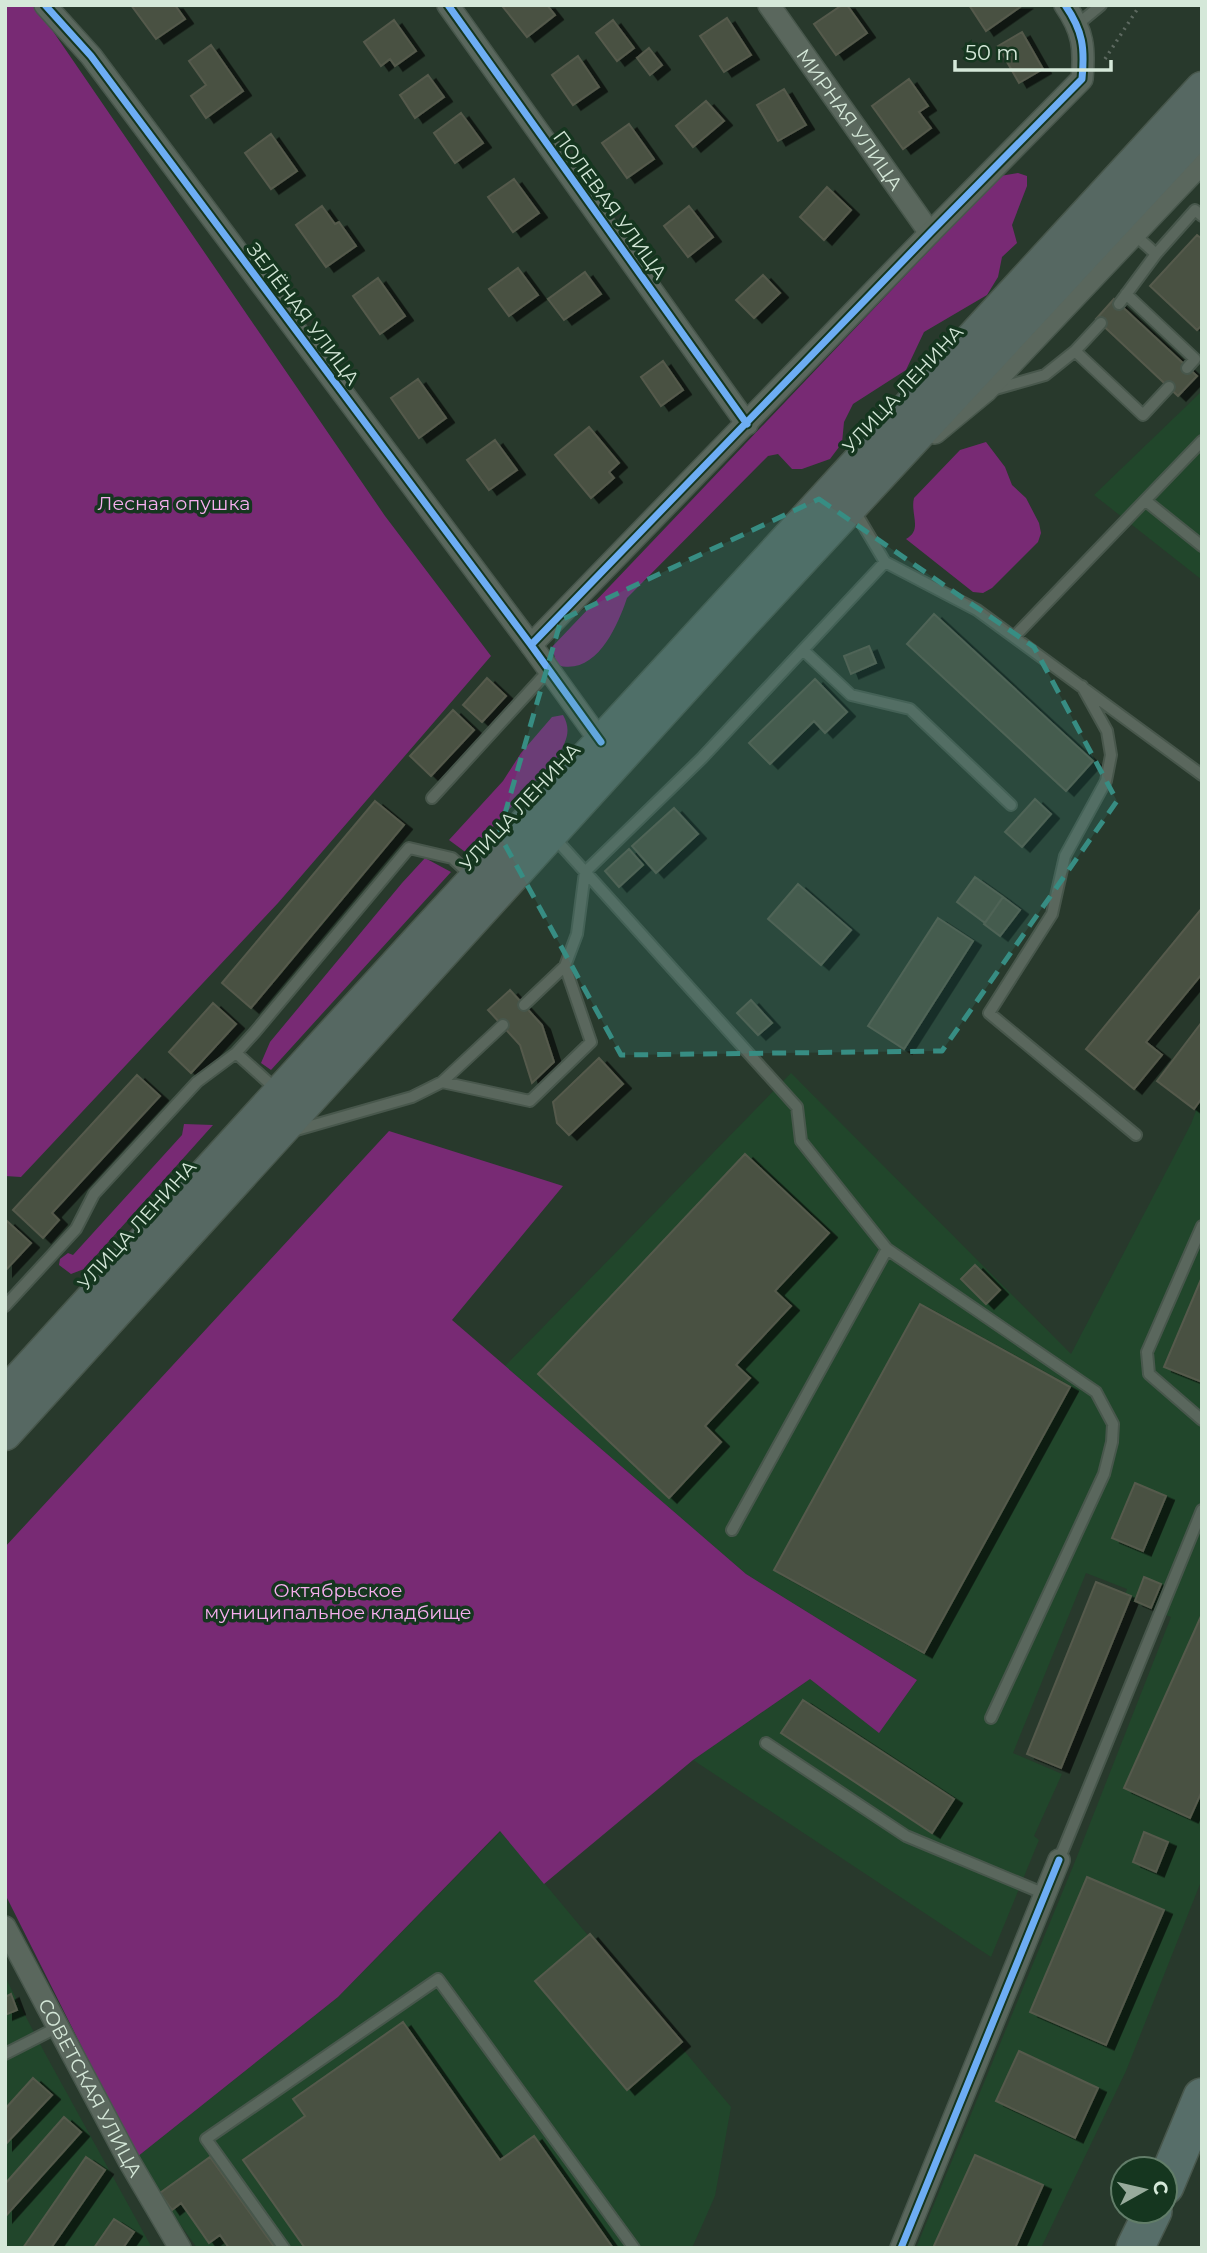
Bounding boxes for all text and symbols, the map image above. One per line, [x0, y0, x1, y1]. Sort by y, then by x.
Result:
scale bar [955, 28, 1111, 72]
text: 50 m [965, 40, 1019, 65]
street label: МИРНАЯ УЛИЦА [792, 44, 908, 195]
street label: ПОЛЕВАЯ УЛИЦА [548, 126, 672, 284]
street label: ЗЕЛЁНАЯ УЛИЦА [242, 238, 364, 390]
street label: УЛИЦА ЛЕНИНА [838, 320, 968, 458]
park label: Лесная опушка [98, 492, 250, 515]
street label: УЛИЦА ЛЕНИНА [455, 738, 585, 876]
street label: УЛИЦА ЛЕНИНА [73, 1156, 201, 1294]
park label: Октябрьское муниципальное кладбище [204, 1579, 472, 1624]
street label: СОВЕТСКАЯ УЛИЦА [34, 1995, 147, 2181]
north arrow [1109, 2155, 1179, 2225]
text: С [1148, 2179, 1173, 2196]

